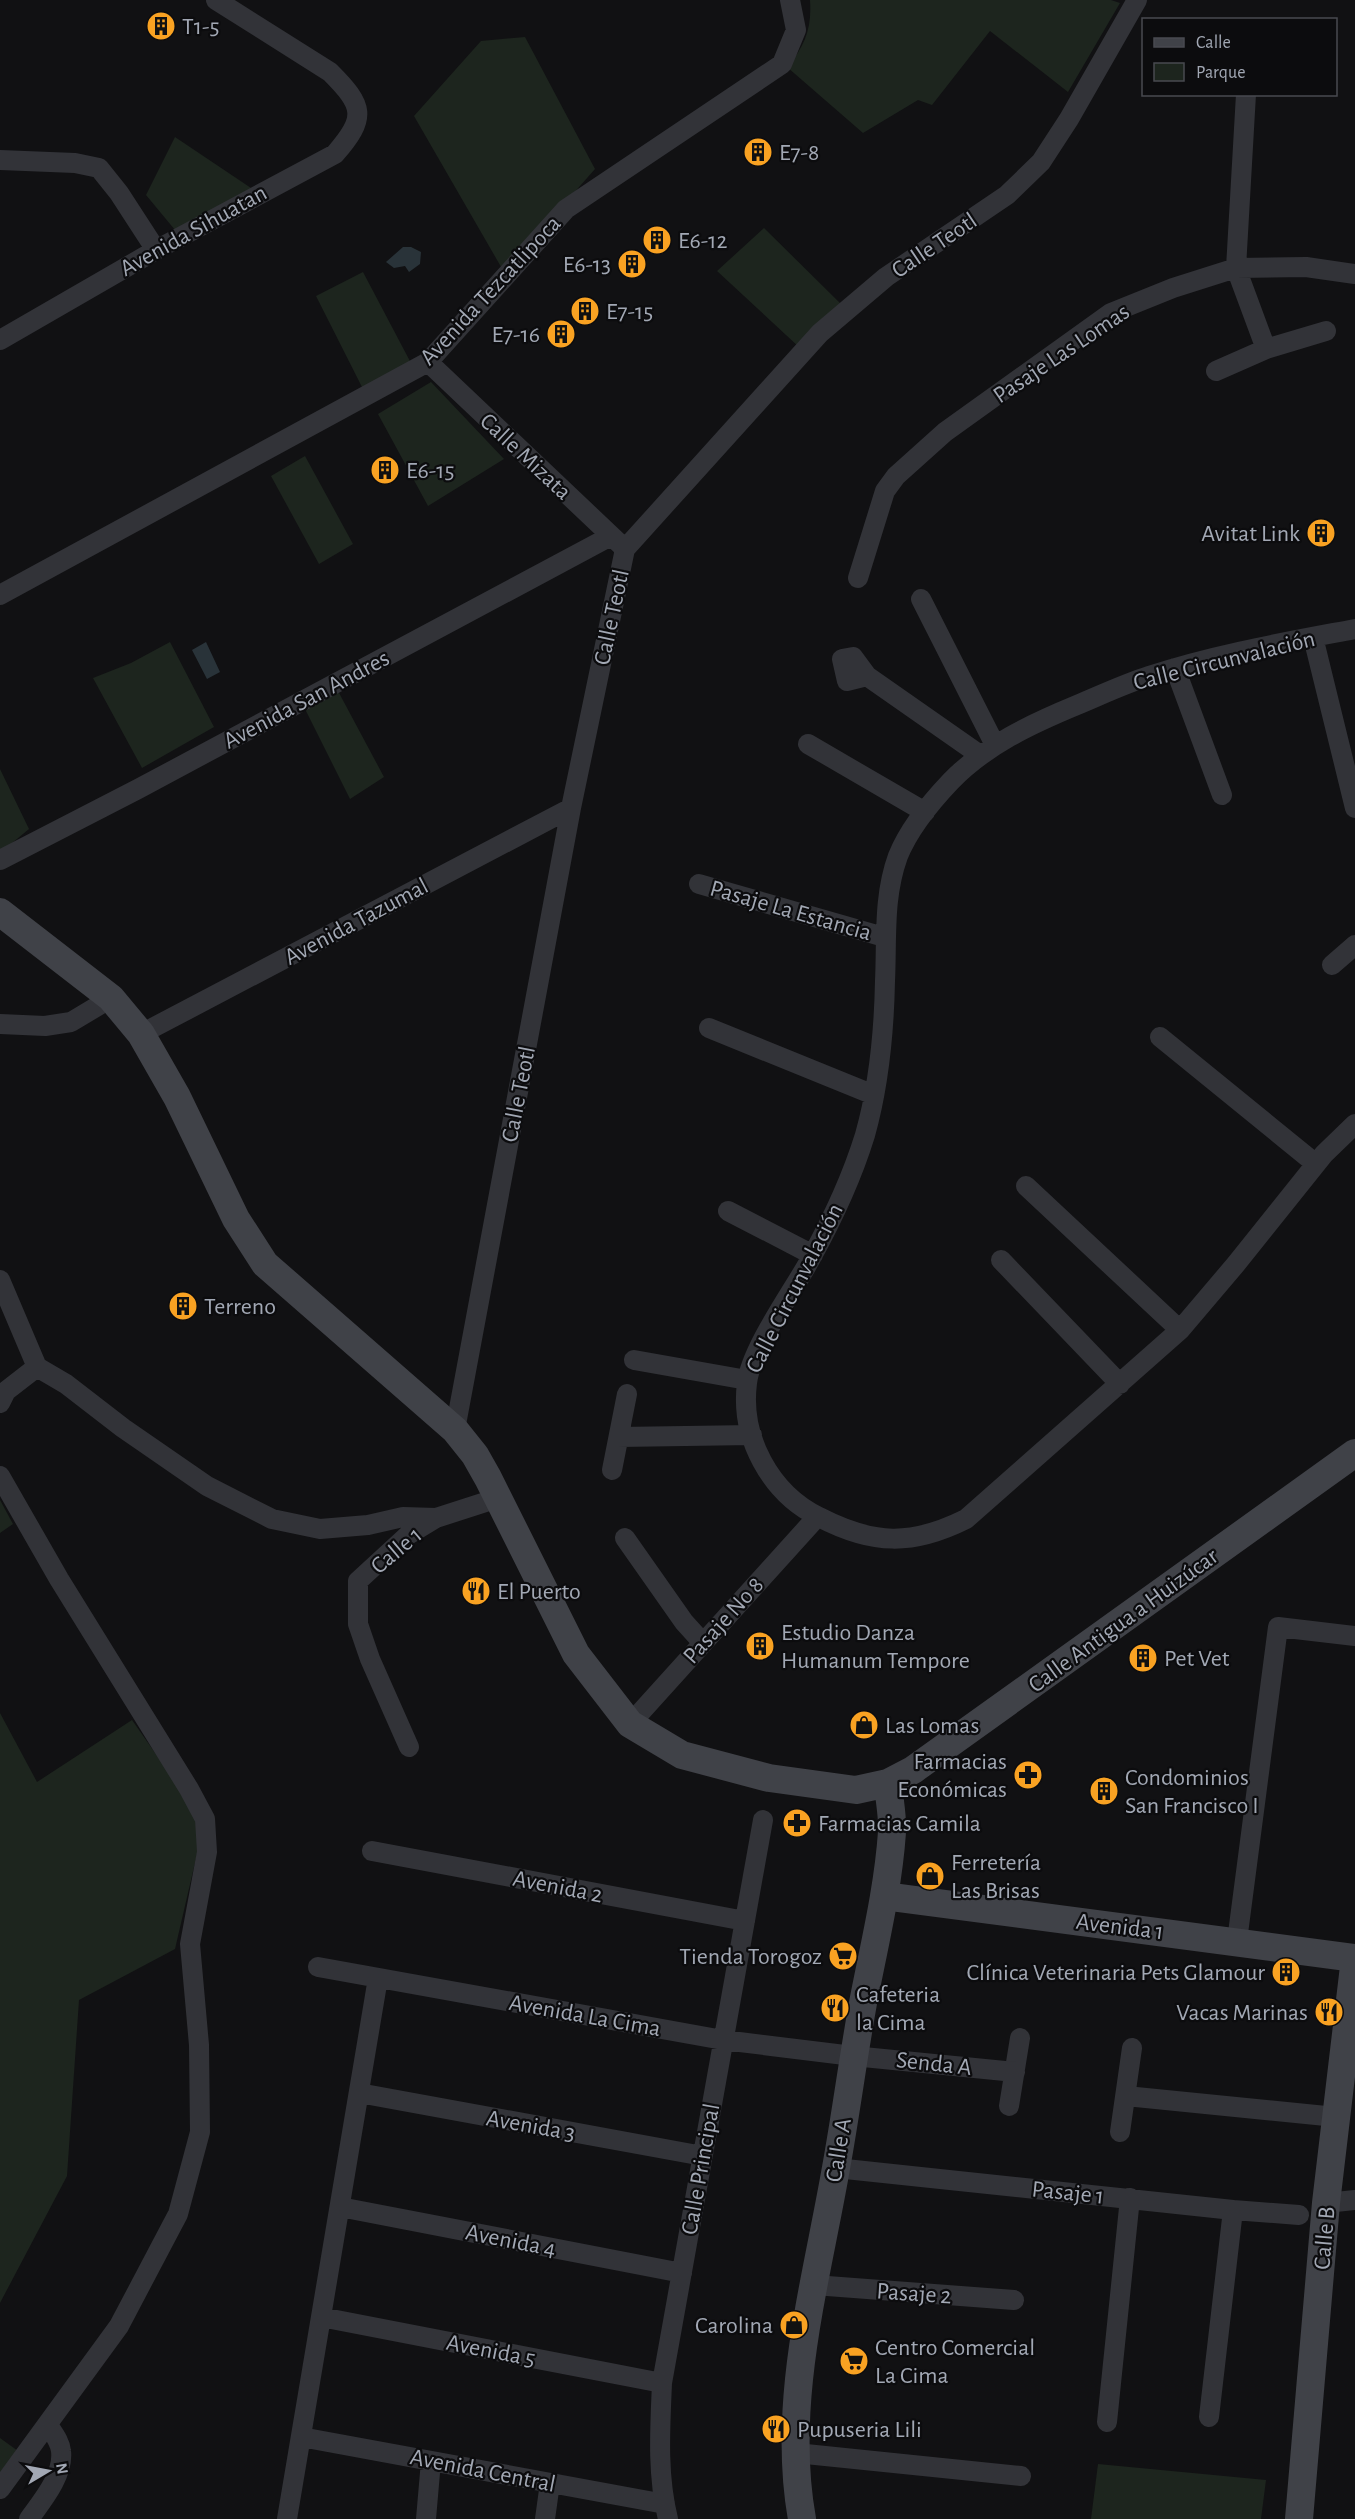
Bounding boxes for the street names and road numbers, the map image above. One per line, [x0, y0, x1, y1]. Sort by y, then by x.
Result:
street label: Avenida Sihuatan [116, 181, 271, 281]
street label: Calle Teotl [888, 209, 982, 283]
street label: Avenida Tezcatlipoca [416, 211, 566, 370]
street label: Pasaje Las Lomas [989, 300, 1134, 408]
street label: Calle Mizata [475, 409, 576, 505]
street label: Calle Teotl [590, 567, 634, 667]
street label: Calle Circunvalación [1131, 627, 1318, 695]
street label: Avenida San Andres [220, 646, 393, 754]
street label: Avenida Tazumal [280, 874, 432, 970]
street label: Pasaje La Estancia [707, 876, 874, 945]
street label: Calle Teotl [498, 1044, 540, 1144]
street label: Calle Circunvalación [742, 1200, 848, 1377]
street label: Calle 1 [366, 1523, 427, 1579]
street label: Calle Antigua a Huizúcar [1024, 1544, 1223, 1697]
street label: Pasaje No 8 [679, 1573, 769, 1669]
street label: Avenida 2 [511, 1867, 605, 1907]
street label: Avenida 1 [1075, 1910, 1165, 1944]
street label: Avenida La Cima [507, 1991, 663, 2041]
street label: Senda A [895, 2048, 973, 2080]
street label: Calle Principal [678, 2102, 724, 2237]
street label: Avenida 3 [484, 2106, 577, 2146]
street label: Calle A [822, 2116, 856, 2184]
street label: Pasaje 1 [1031, 2177, 1105, 2209]
street label: Calle B [1310, 2205, 1340, 2271]
street label: Avenida 4 [464, 2220, 558, 2261]
street label: Pasaje 2 [876, 2279, 952, 2309]
street label: Avenida 5 [444, 2331, 537, 2371]
street label: Avenida Central [408, 2445, 558, 2497]

